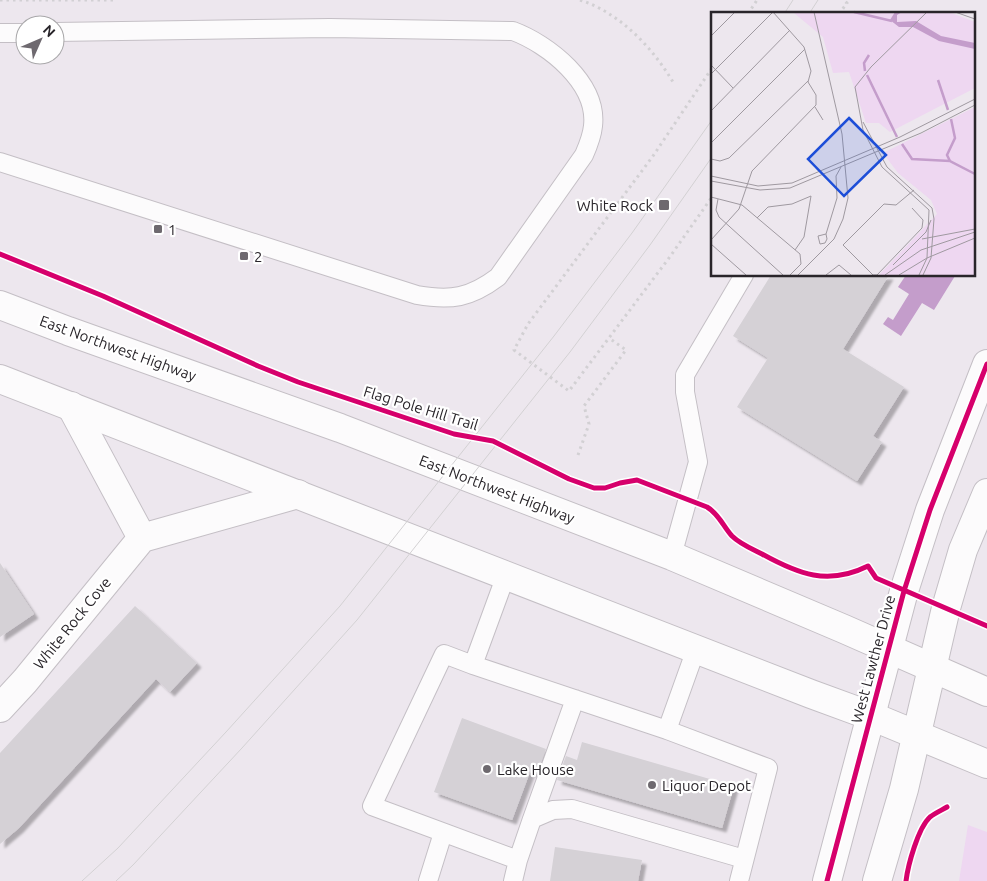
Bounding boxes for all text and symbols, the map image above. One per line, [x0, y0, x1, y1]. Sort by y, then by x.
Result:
inset map [711, 12, 974, 276]
north arrow [15, 15, 65, 65]
text: N [40, 21, 59, 40]
place label: White Rock [577, 197, 653, 214]
marker: White Rock [657, 198, 671, 212]
place label: 1 [168, 221, 176, 238]
marker: 1 [152, 223, 164, 235]
place label: 2 [254, 248, 262, 265]
marker: 2 [238, 250, 250, 262]
street label: East Northwest Highway [38, 312, 198, 384]
street label: Flag Pole Hill Trail [362, 382, 480, 434]
street label: East Northwest Highway [417, 451, 577, 527]
street label: White Rock Cove [30, 574, 114, 672]
street label: West Lawther Drive [848, 593, 898, 725]
place label: Lake House [497, 761, 574, 778]
marker: Lake House [481, 763, 493, 775]
place label: Liquor Depot [662, 777, 751, 794]
marker: Liquor Depot [646, 779, 658, 791]

